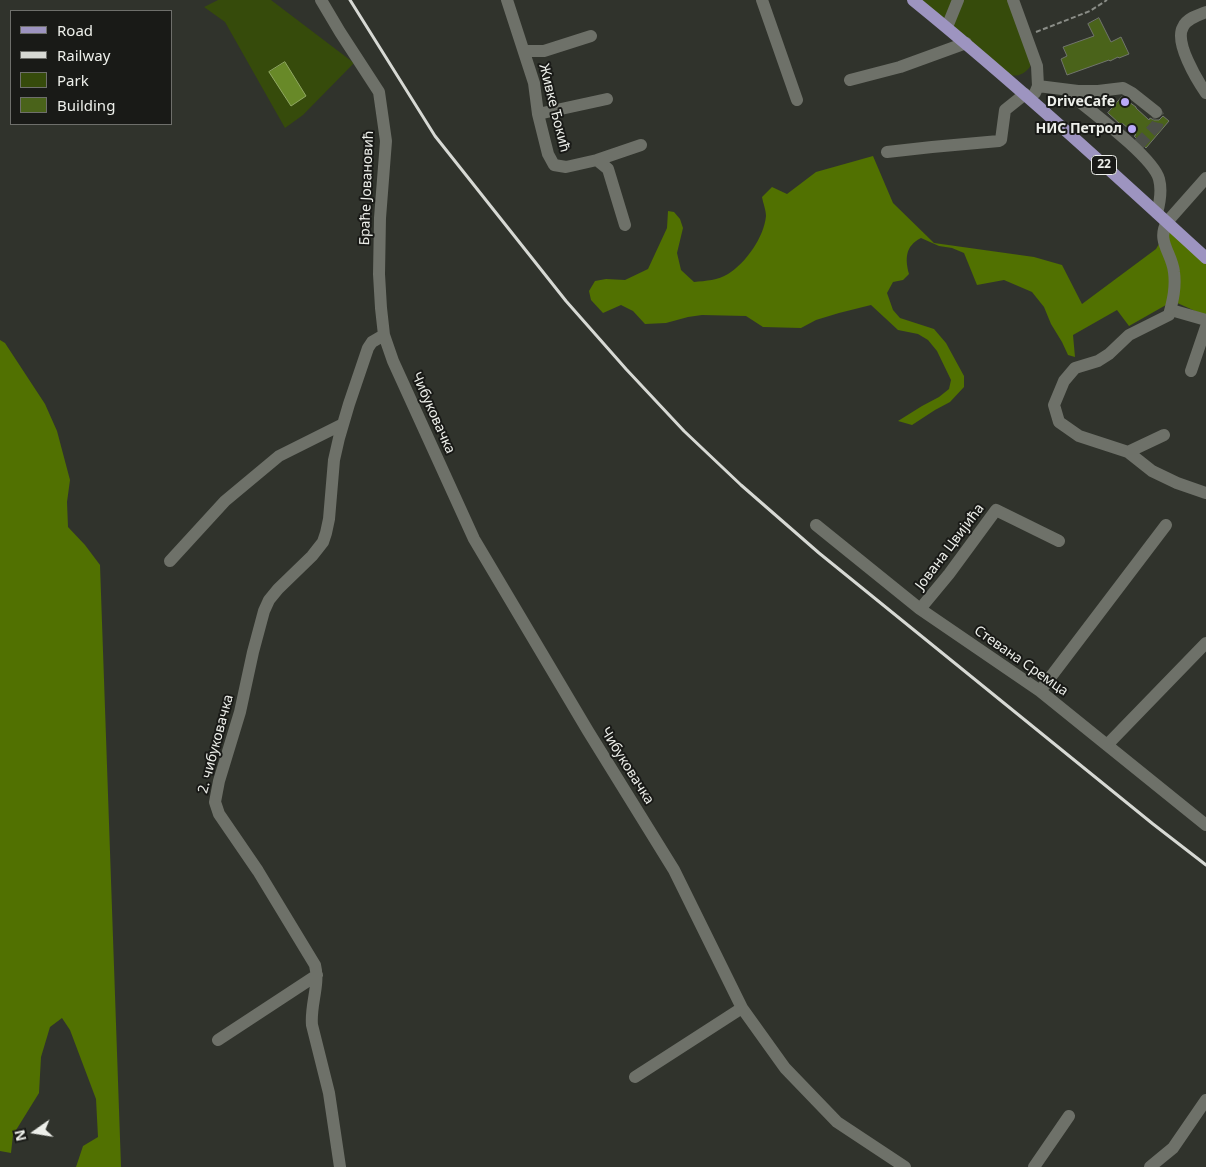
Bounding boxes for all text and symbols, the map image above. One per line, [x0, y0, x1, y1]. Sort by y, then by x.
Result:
legend [10, 10, 172, 125]
text: Road [57, 20, 93, 40]
text: Railway [57, 45, 110, 65]
street label: Живке Ђокић [535, 62, 573, 154]
text: Park [57, 70, 89, 90]
place label: DriveCafe [1047, 94, 1115, 110]
text: Building [57, 95, 115, 115]
marker: DriveCafe [1119, 96, 1131, 108]
place label: НИС Петрол [1035, 121, 1122, 137]
marker: НИС Петрол [1126, 123, 1138, 135]
street label: Браће Јовановић [357, 130, 377, 246]
road number: 22 [1092, 156, 1116, 174]
street label: Чибуковачка [408, 370, 458, 456]
street label: Јована Цвијића [912, 501, 988, 593]
street label: Стевана Сремца [971, 622, 1071, 700]
street label: 2. чибуковачка [195, 693, 237, 795]
street label: Чибуковачка [597, 724, 657, 808]
north arrow [10, 1107, 60, 1157]
text: N [9, 1128, 30, 1143]

